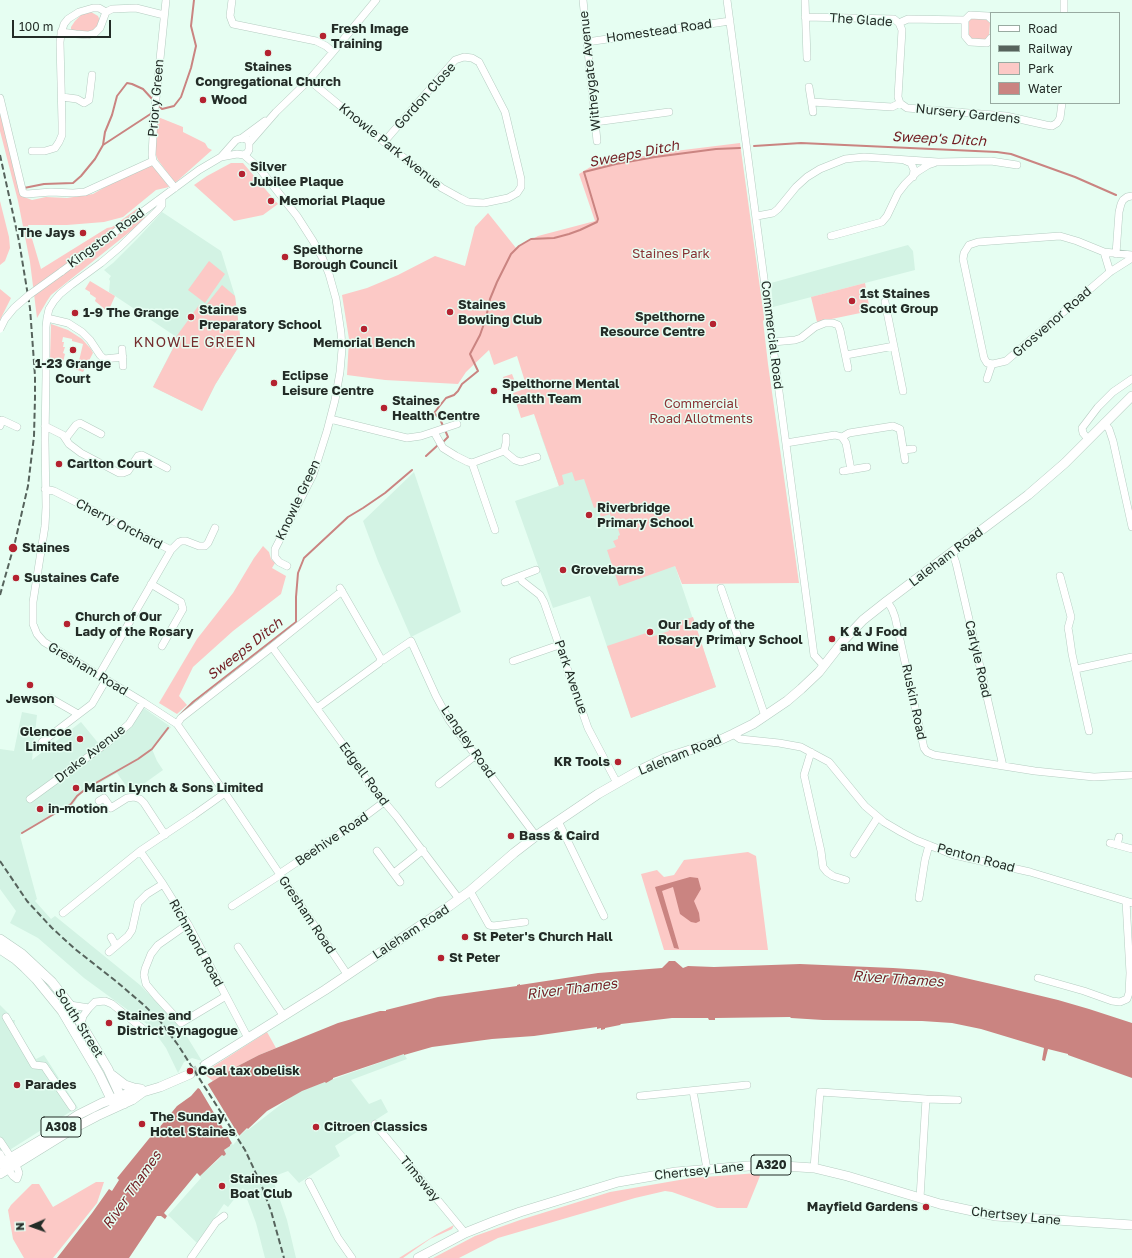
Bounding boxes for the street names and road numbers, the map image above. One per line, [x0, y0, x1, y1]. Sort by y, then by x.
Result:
street label: Witheygate Avenue [576, 10, 604, 132]
street label: The Glade [829, 10, 893, 30]
street label: Homestead Road [605, 16, 713, 46]
street label: Priory Green [145, 58, 167, 138]
street label: Gordon Close [391, 60, 459, 132]
street label: Knowle Park Avenue [336, 100, 444, 192]
street label: Nursery Gardens [915, 101, 1021, 127]
street label: Kingston Road [64, 205, 148, 271]
street label: Commercial Road [758, 280, 786, 390]
street label: Grosvenor Road [1009, 284, 1095, 360]
street label: Knowle Green [273, 457, 323, 543]
street label: Cherry Orchard [73, 495, 165, 553]
street label: Laleham Road [906, 524, 986, 590]
street label: Carlyle Road [962, 619, 994, 699]
street label: Park Avenue [551, 638, 591, 716]
street label: Gresham Road [45, 639, 131, 699]
street label: Ruskin Road [898, 663, 930, 741]
street label: Langley Road [437, 703, 499, 781]
street label: Drake Avenue [52, 722, 128, 786]
street label: Laleham Road [636, 731, 724, 779]
street label: Edgell Road [336, 739, 392, 809]
street label: Beehive Road [292, 809, 372, 869]
street label: Penton Road [935, 840, 1017, 876]
street label: Gresham Road [275, 873, 339, 957]
street label: Richmond Road [165, 896, 227, 990]
street label: Laleham Road [370, 901, 452, 963]
street label: South Street [51, 985, 107, 1061]
road number: A308 [41, 1117, 81, 1137]
street label: Timsway [396, 1153, 444, 1205]
road number: A320 [751, 1155, 791, 1175]
street label: Chertsey Lane [653, 1159, 745, 1183]
street label: Chertsey Lane [970, 1204, 1062, 1228]

